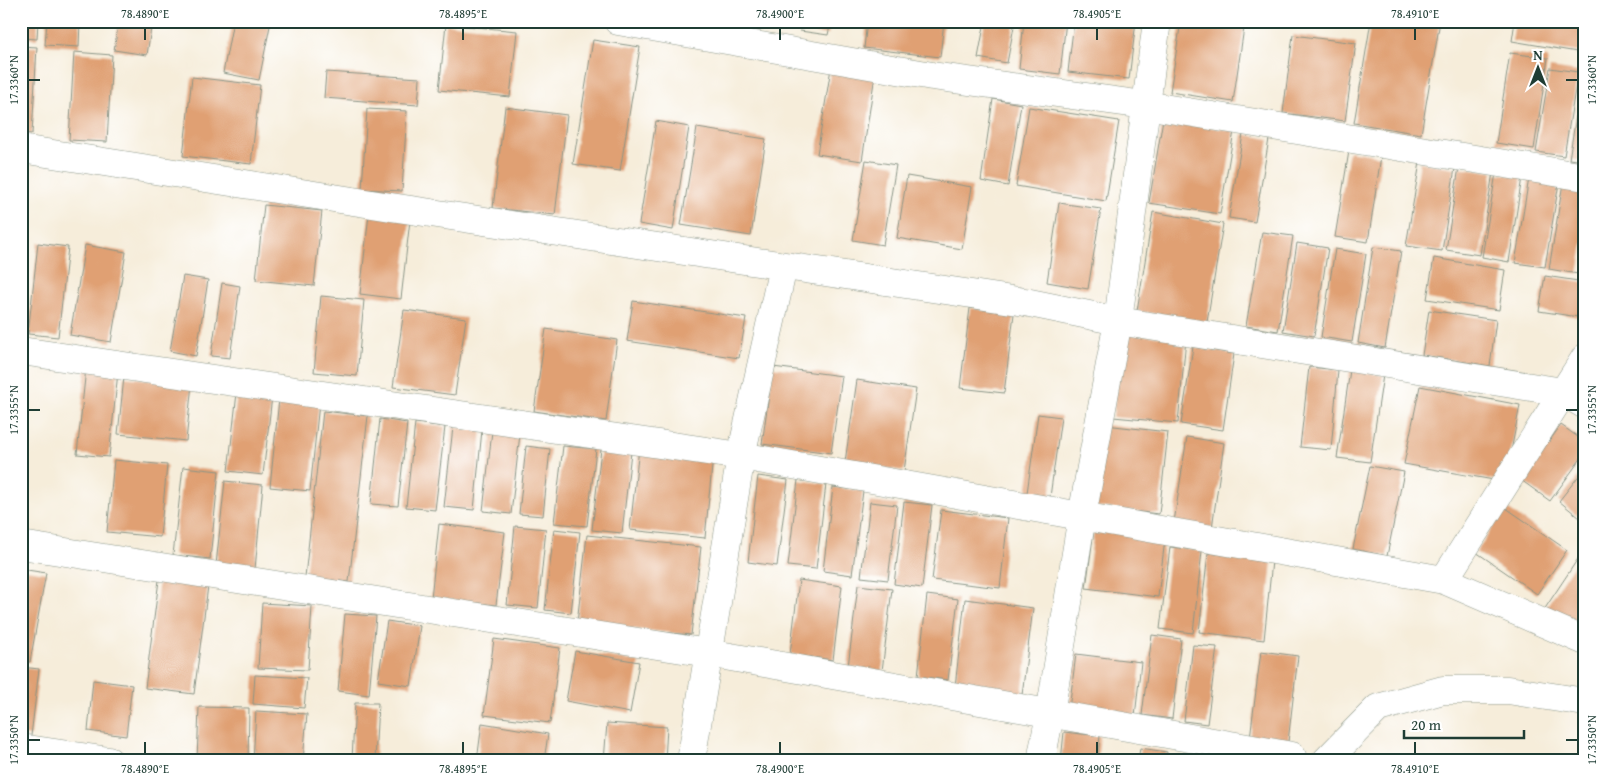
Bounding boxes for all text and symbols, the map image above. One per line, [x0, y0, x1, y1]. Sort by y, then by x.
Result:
text: 78.4890°E [121, 5, 169, 22]
text: 78.4895°E [439, 5, 487, 22]
text: 78.4900°E [756, 5, 804, 22]
text: 78.4905°E [1073, 5, 1121, 22]
text: 78.4910°E [1391, 5, 1439, 22]
north arrow [1514, 42, 1564, 92]
text: N [1533, 45, 1543, 65]
text: 17.3360°N [5, 55, 22, 105]
text: 17.3360°N [1583, 55, 1600, 105]
text: 17.3355°N [5, 385, 22, 435]
text: 17.3355°N [1583, 385, 1600, 435]
scale bar [1404, 707, 1524, 739]
text: 20 m [1411, 714, 1442, 735]
text: 17.3350°N [5, 715, 22, 765]
text: 17.3350°N [1583, 715, 1600, 765]
text: 78.4890°E [121, 760, 169, 777]
text: 78.4895°E [439, 760, 487, 777]
text: 78.4900°E [756, 760, 804, 777]
text: 78.4905°E [1073, 760, 1121, 777]
text: 78.4910°E [1391, 760, 1439, 777]

